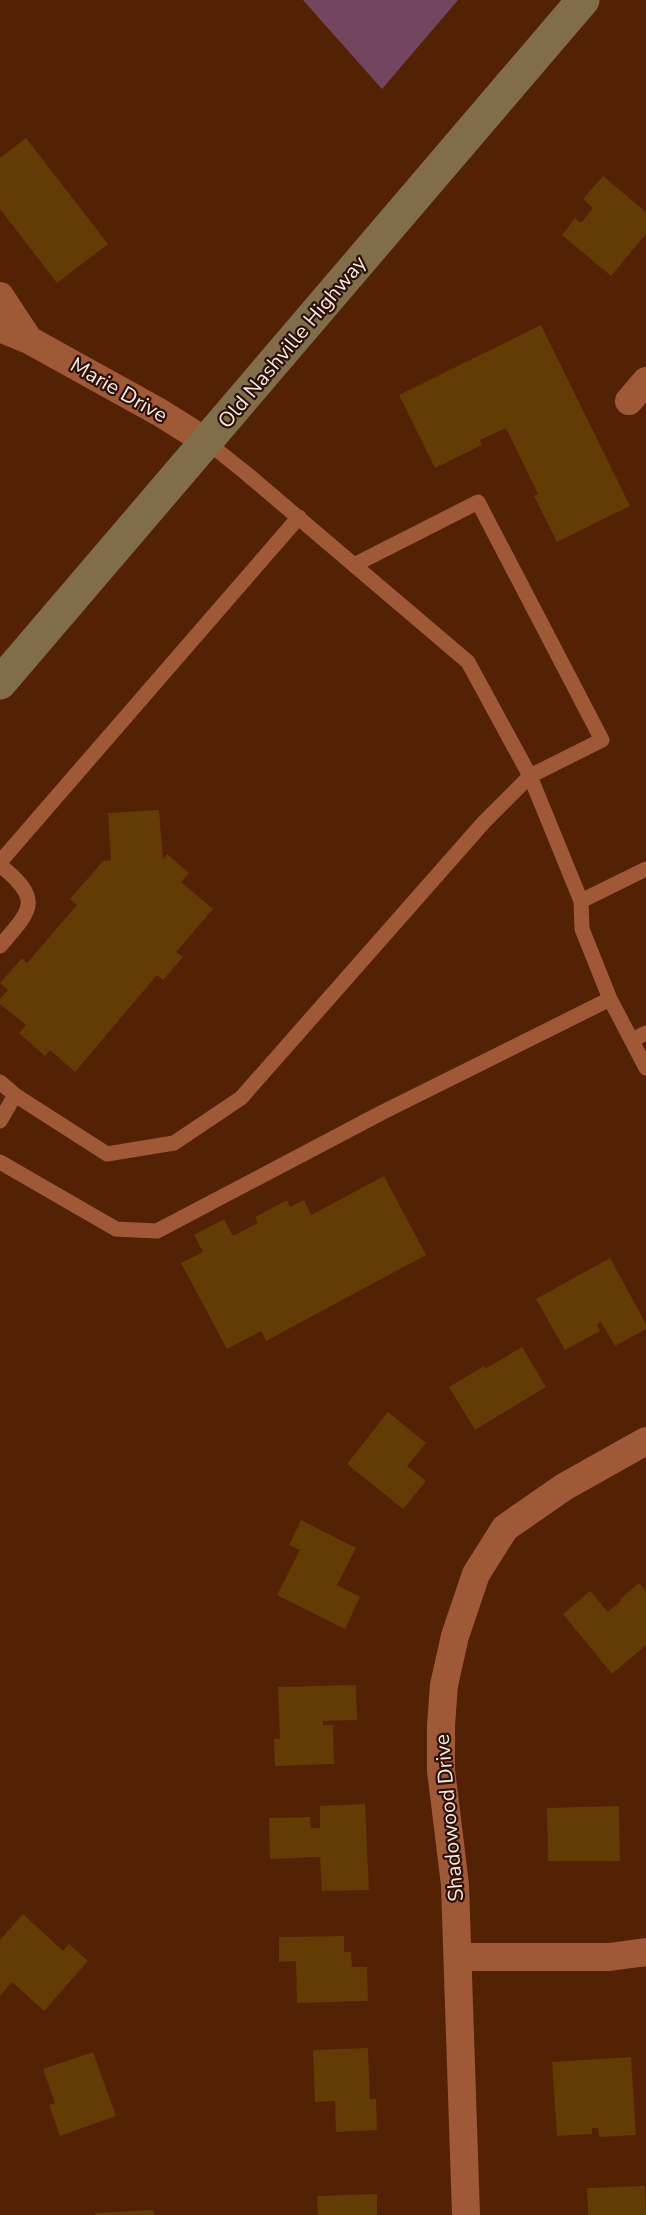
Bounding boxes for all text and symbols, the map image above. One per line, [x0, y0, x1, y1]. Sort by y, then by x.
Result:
street label: Old Nashville Highway [211, 250, 373, 434]
street label: Marie Drive [65, 351, 173, 429]
street label: Shadowood Drive [428, 1733, 470, 1903]

